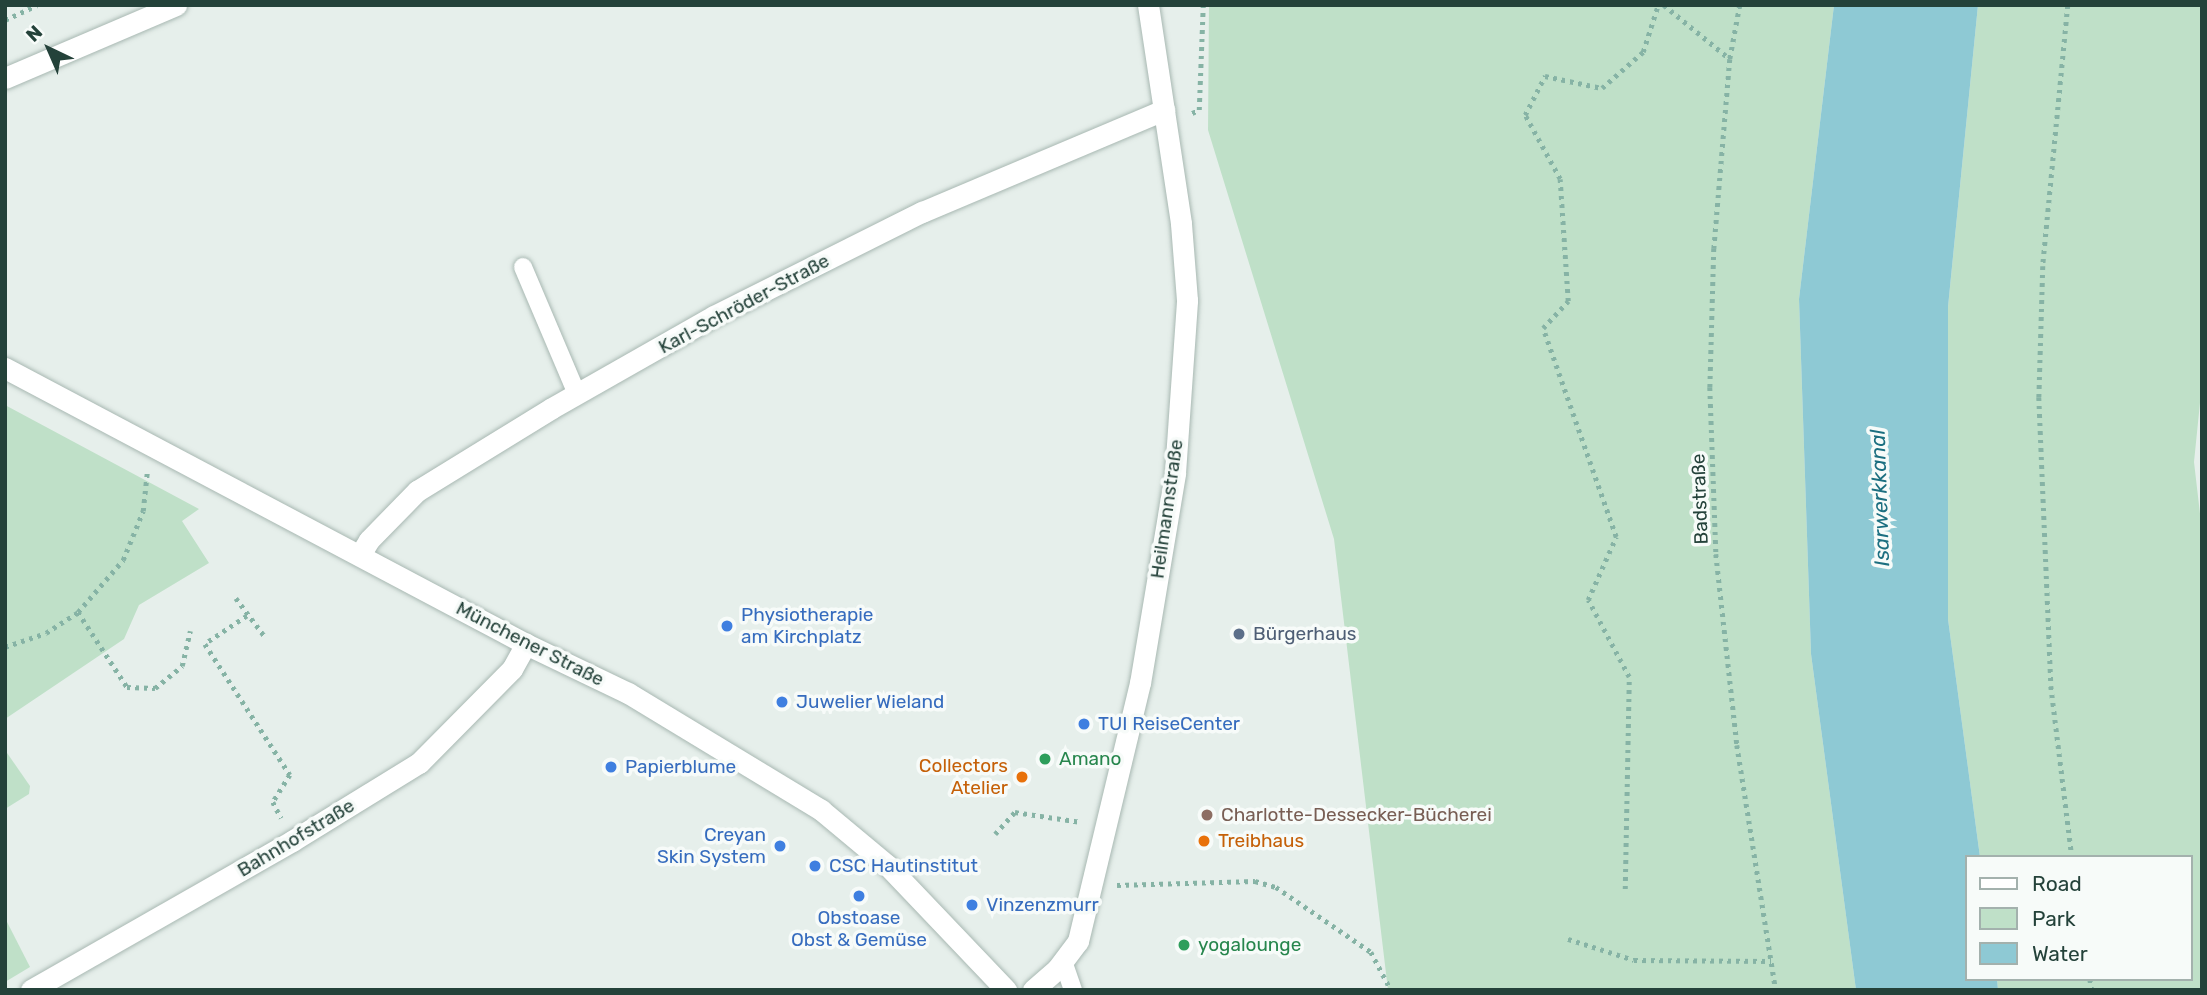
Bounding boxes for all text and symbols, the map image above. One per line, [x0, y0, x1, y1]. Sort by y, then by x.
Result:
north arrow [14, 14, 84, 84]
text: N [21, 21, 47, 47]
street label: Karl-Schröder-Straße [655, 249, 833, 359]
water label: Isarwerkkanal [1865, 429, 1895, 567]
street label: Heilmannstraße [1146, 438, 1188, 580]
street label: Badstraße [1687, 453, 1713, 545]
street label: Münchener Straße [452, 597, 608, 691]
place label: Physiotherapie am Kirchplatz [741, 604, 874, 648]
marker: Physiotherapie am Kirchplatz [719, 618, 735, 634]
place label: Bürgerhaus [1253, 623, 1357, 645]
marker: Bürgerhaus [1231, 626, 1247, 642]
place label: Juwelier Wieland [796, 691, 945, 713]
marker: Juwelier Wieland [774, 694, 790, 710]
place label: TUI ReiseCenter [1098, 713, 1240, 735]
marker: TUI ReiseCenter [1076, 716, 1092, 732]
place label: Amano [1059, 748, 1122, 770]
marker: Amano [1037, 751, 1053, 767]
place label: Collectors Atelier [919, 755, 1008, 799]
place label: Papierblume [625, 756, 736, 778]
marker: Papierblume [603, 759, 619, 775]
marker: Collectors Atelier [1014, 769, 1030, 785]
street label: Bahnhofstraße [233, 794, 359, 882]
place label: Charlotte-Dessecker-Bücherei [1221, 804, 1492, 826]
marker: Charlotte-Dessecker-Bücherei [1199, 807, 1215, 823]
place label: Creyan Skin System [657, 824, 766, 868]
place label: Treibhaus [1218, 830, 1304, 852]
marker: Treibhaus [1196, 833, 1212, 849]
marker: Creyan Skin System [772, 838, 788, 854]
place label: CSC Hautinstitut [829, 855, 978, 877]
legend [1966, 855, 2193, 981]
marker: CSC Hautinstitut [807, 858, 823, 874]
text: Road [2032, 871, 2082, 896]
marker: Obstoase Obst & Gemüse [851, 888, 867, 904]
place label: Vinzenzmurr [986, 894, 1099, 916]
marker: Vinzenzmurr [964, 897, 980, 913]
text: Park [2032, 906, 2076, 931]
place label: Obstoase Obst & Gemüse [791, 907, 927, 951]
place label: yogalounge [1198, 934, 1301, 956]
marker: yogalounge [1176, 937, 1192, 953]
text: Water [2032, 941, 2088, 966]

